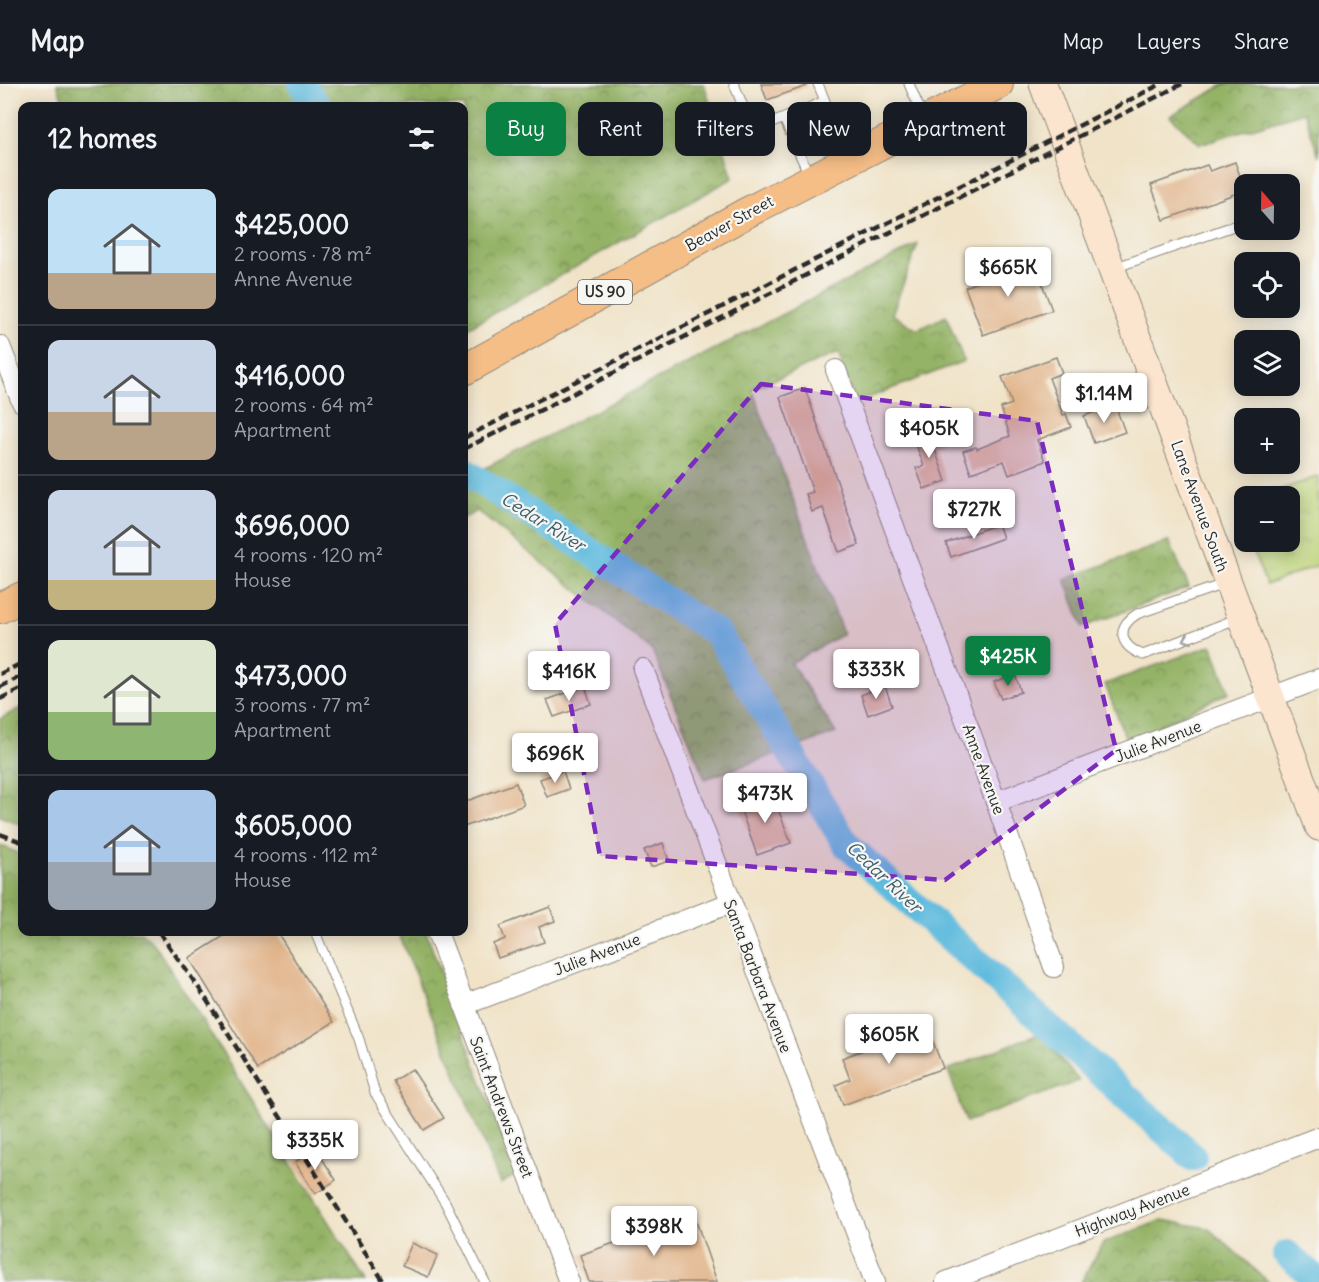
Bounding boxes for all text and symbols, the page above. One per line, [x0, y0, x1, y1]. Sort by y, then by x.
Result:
text: Map [30, 23, 84, 59]
text: Map [1063, 28, 1103, 55]
text: Layers [1136, 28, 1201, 55]
text: Share [1234, 28, 1289, 55]
chip: Buy [486, 102, 566, 156]
chip: Rent [578, 102, 663, 156]
chip: Filters [675, 102, 775, 156]
chip: New [787, 102, 871, 156]
chip: Apartment [883, 102, 1027, 156]
text: 12 homes [48, 122, 157, 155]
icon: filters [405, 122, 438, 155]
north arrow [1234, 174, 1300, 240]
map controls [1234, 174, 1300, 552]
street label: Beaver Street [681, 190, 777, 255]
text: $425,000 [234, 208, 349, 241]
icon: home [96, 213, 168, 285]
text: 2 rooms · 78 m² [234, 241, 372, 266]
pin: $665K [966, 247, 1050, 298]
button: locate [1234, 252, 1300, 318]
text: $665K [979, 254, 1037, 279]
text: Anne Avenue [234, 266, 353, 291]
road number: US 90 [578, 280, 632, 304]
button: layers [1234, 330, 1300, 396]
text: $416,000 [234, 359, 345, 392]
icon: home [96, 364, 168, 436]
pin: $1.14M [1055, 373, 1153, 424]
text: $1.14M [1075, 380, 1133, 405]
text: 2 rooms · 64 m² [234, 392, 374, 417]
pin: $405K [887, 408, 971, 459]
button: + [1234, 408, 1300, 474]
text: $405K [899, 415, 959, 440]
text: Apartment [234, 417, 331, 442]
street label: Lane Avenue South [1167, 437, 1233, 575]
button: − [1234, 486, 1300, 552]
water label: Cedar River [497, 487, 592, 558]
pin: $727K [932, 489, 1016, 540]
text: $727K [947, 496, 1001, 521]
text: $696,000 [234, 509, 350, 542]
icon: home [96, 514, 168, 586]
text: 4 rooms · 120 m² [234, 542, 383, 567]
text: House [234, 567, 291, 592]
one-way arrow [1182, 632, 1193, 644]
pin: $425K [966, 636, 1050, 687]
text: $425K [979, 643, 1037, 668]
pin: $333K [834, 649, 918, 700]
pin: $416K [527, 651, 611, 702]
text: $333K [847, 656, 905, 681]
text: $416K [542, 658, 596, 683]
text: $473,000 [234, 659, 347, 692]
icon: home [96, 664, 168, 736]
text: 3 rooms · 77 m² [234, 692, 371, 717]
street label: Julie Avenue [1112, 715, 1204, 767]
text: Apartment [234, 717, 331, 742]
street label: Anne Avenue [958, 721, 1010, 817]
pin: $696K [513, 733, 597, 784]
text: $696K [526, 740, 584, 765]
pin: $473K [723, 773, 807, 824]
text: $473K [737, 780, 793, 805]
text: $605,000 [234, 809, 352, 842]
icon: home [96, 814, 168, 886]
water label: Cedar River [842, 836, 929, 919]
text: 4 rooms · 112 m² [234, 842, 378, 867]
text: House [234, 867, 291, 892]
street label: Santa Barbara Avenue [720, 897, 796, 1055]
street label: Julie Avenue [551, 928, 643, 980]
pin: $605K [847, 1014, 931, 1065]
text: $605K [859, 1021, 919, 1046]
street label: Saint Andrews Street [466, 1033, 538, 1181]
pin: $335K [273, 1120, 357, 1171]
text: $335K [286, 1127, 344, 1152]
street label: Highway Avenue [1072, 1179, 1192, 1241]
pin: $398K [612, 1206, 696, 1257]
text: $398K [625, 1213, 683, 1238]

